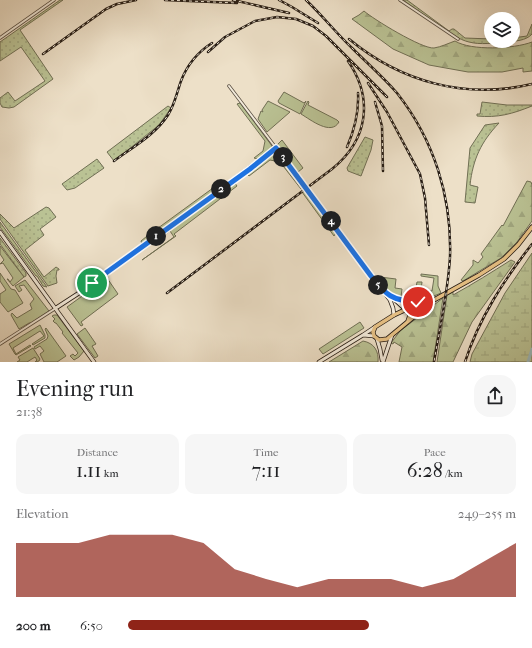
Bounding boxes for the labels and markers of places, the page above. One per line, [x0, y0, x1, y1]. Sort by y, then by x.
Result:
pin: 3 [273, 147, 293, 167]
pin: 2 [211, 179, 231, 199]
pin: 4 [321, 211, 341, 231]
pin: 1 [146, 226, 166, 246]
pin [75, 266, 109, 300]
pin: 5 [368, 275, 388, 295]
pin [401, 285, 435, 319]

